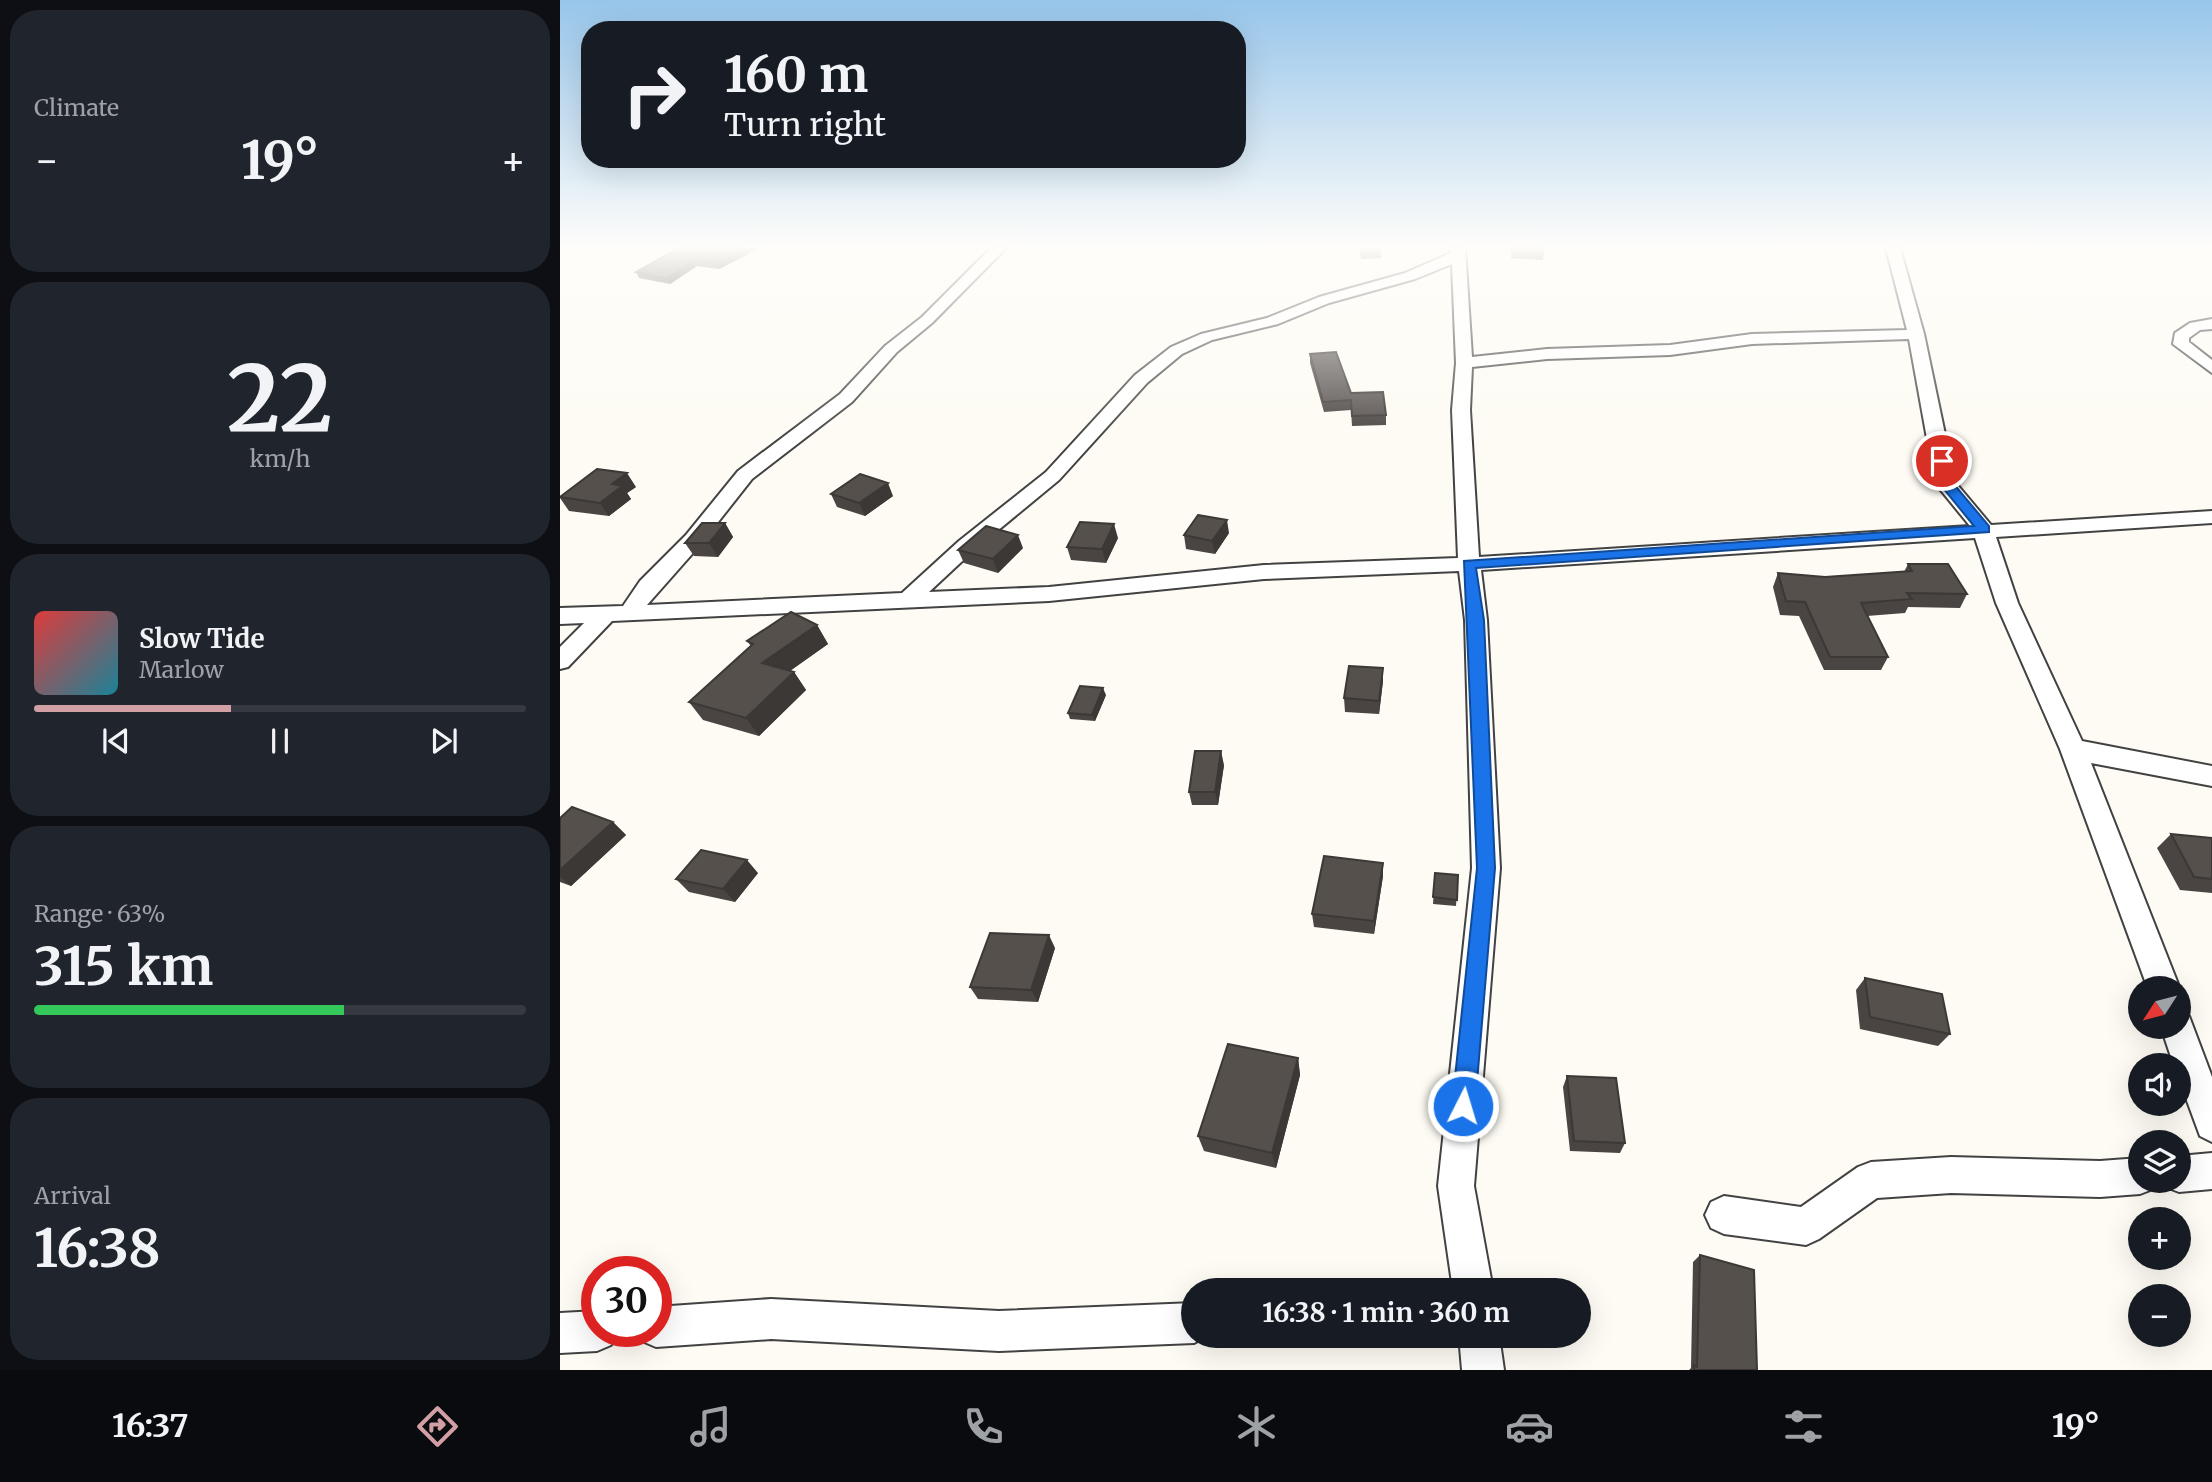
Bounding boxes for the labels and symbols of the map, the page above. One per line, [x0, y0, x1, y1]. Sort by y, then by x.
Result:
pin [1912, 431, 1972, 491]
north arrow [2128, 976, 2191, 1040]
position arrow [1426, 1069, 1500, 1143]
speed limit sign: 30 [581, 1256, 672, 1347]

